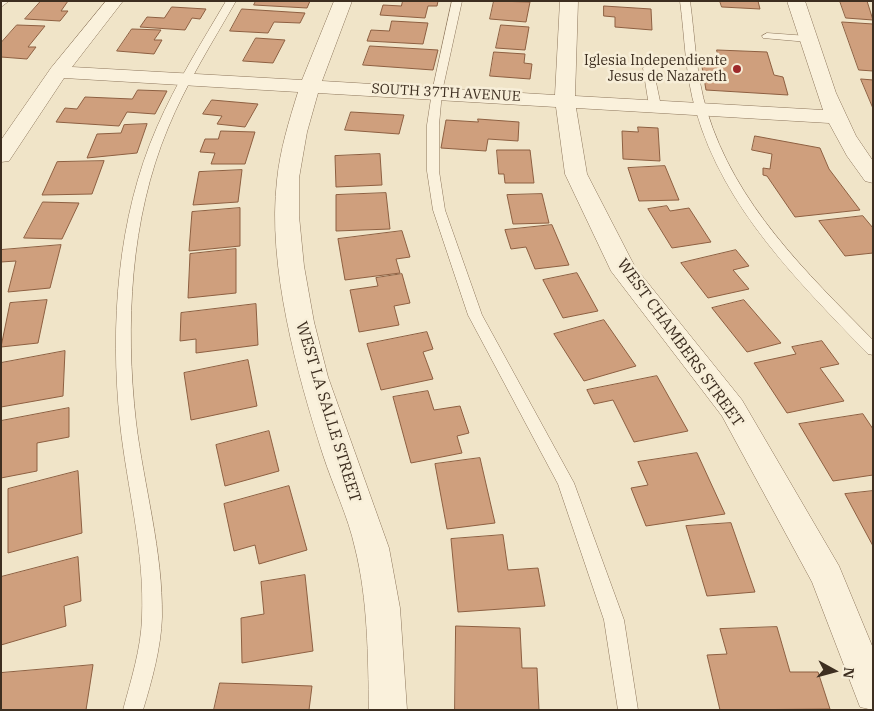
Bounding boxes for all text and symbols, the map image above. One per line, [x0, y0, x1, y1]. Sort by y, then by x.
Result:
place label: Iglesia Independiente Jesus de Nazareth [584, 53, 727, 85]
marker: Iglesia Independiente Jesus de Nazareth [731, 63, 743, 75]
street label: SOUTH 37TH AVENUE [371, 81, 521, 105]
street label: WEST CHAMBERS STREET [613, 255, 747, 431]
street label: WEST LA SALLE STREET [291, 319, 365, 505]
north arrow [809, 646, 859, 696]
text: N [839, 666, 858, 679]

